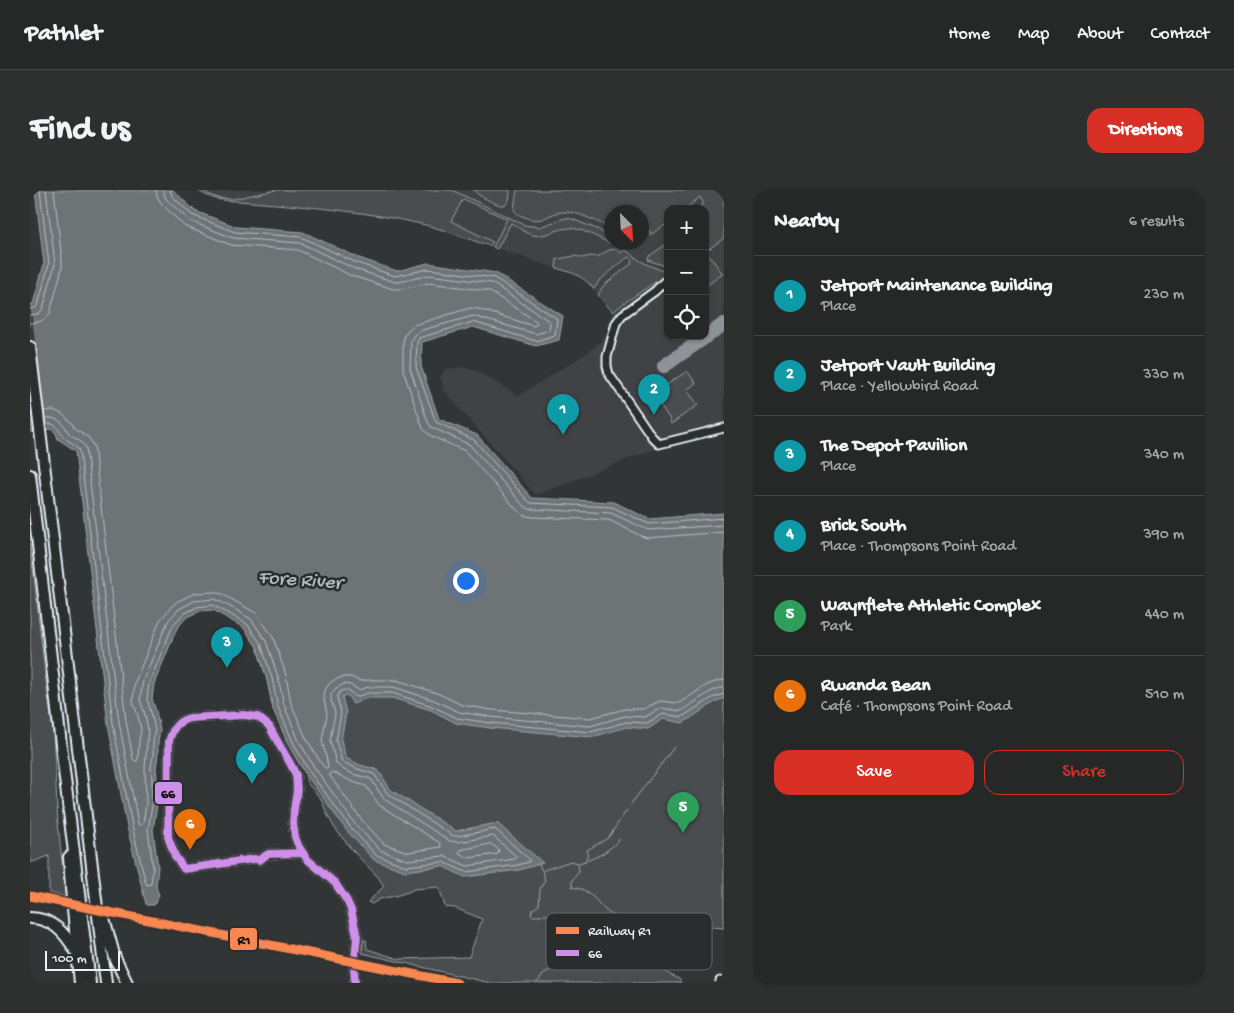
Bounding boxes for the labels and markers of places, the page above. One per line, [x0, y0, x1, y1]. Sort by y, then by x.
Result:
pin: 2 [638, 374, 670, 415]
pin: 1 [547, 394, 579, 435]
pin: 3 [211, 627, 243, 668]
pin: 4 [236, 743, 268, 784]
pin: 5 [667, 792, 699, 833]
pin: 6 [174, 809, 206, 850]

